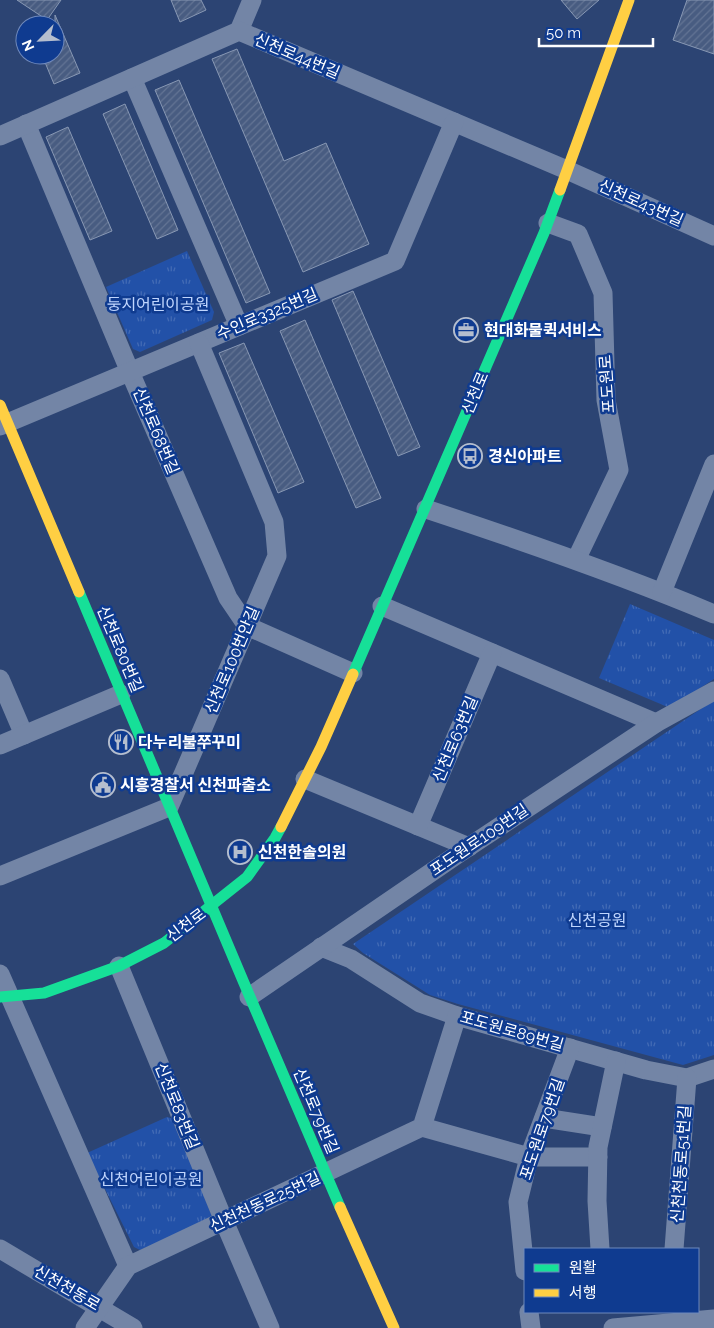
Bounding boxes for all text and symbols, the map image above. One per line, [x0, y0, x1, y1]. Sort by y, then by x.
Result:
north arrow [15, 15, 65, 65]
scale bar [539, 15, 653, 47]
text: 50 m [546, 24, 581, 42]
street label: 신천로44번길 [251, 29, 343, 83]
text: N [19, 37, 38, 53]
street label: 신천로43번길 [596, 176, 686, 230]
street label: 수인로3325번길 [214, 284, 320, 344]
park label: 둥지어린이공원 [106, 295, 210, 314]
office icon: 현대화물퀵서비스 [453, 317, 479, 343]
place label: 현대화물퀵서비스 [484, 321, 602, 340]
street label: 포도원로 [595, 354, 619, 414]
street label: 신천로 [458, 369, 492, 417]
street label: 신천로68번길 [129, 385, 183, 477]
bus stop icon: 경신아파트 [457, 443, 483, 469]
place label: 경신아파트 [488, 447, 562, 466]
street label: 신천로80번길 [93, 603, 147, 695]
street label: 신천로100번안길 [201, 603, 263, 717]
street label: 신천로63번길 [428, 693, 482, 785]
restaurant icon: 다누리불쭈꾸미 [108, 729, 134, 755]
place label: 다누리불쭈꾸미 [138, 733, 241, 752]
public building icon: 시흥경찰서 신천파출소 [90, 772, 116, 798]
place label: 시흥경찰서 신천파출소 [120, 776, 271, 795]
street label: 포도원로109번길 [426, 800, 532, 880]
hospital icon: 신천한솔의원 [227, 839, 253, 865]
place label: 신천한솔의원 [258, 843, 346, 862]
street label: 신천로 [163, 904, 210, 946]
park label: 신천공원 [568, 911, 626, 930]
street label: 포도원로89번길 [458, 1007, 566, 1055]
street label: 신천로83번길 [151, 1060, 203, 1152]
street label: 신천로79번길 [289, 1065, 343, 1157]
street label: 포도원로79번길 [516, 1076, 568, 1182]
street label: 신천천동로51번길 [667, 1104, 695, 1224]
street label: 신천천동로25번길 [207, 1168, 323, 1236]
park label: 신천어린이공원 [99, 1170, 203, 1189]
legend [524, 1248, 699, 1313]
text: 원활 [569, 1259, 597, 1277]
street label: 신천천동로 [30, 1261, 104, 1315]
text: 서행 [569, 1284, 597, 1302]

